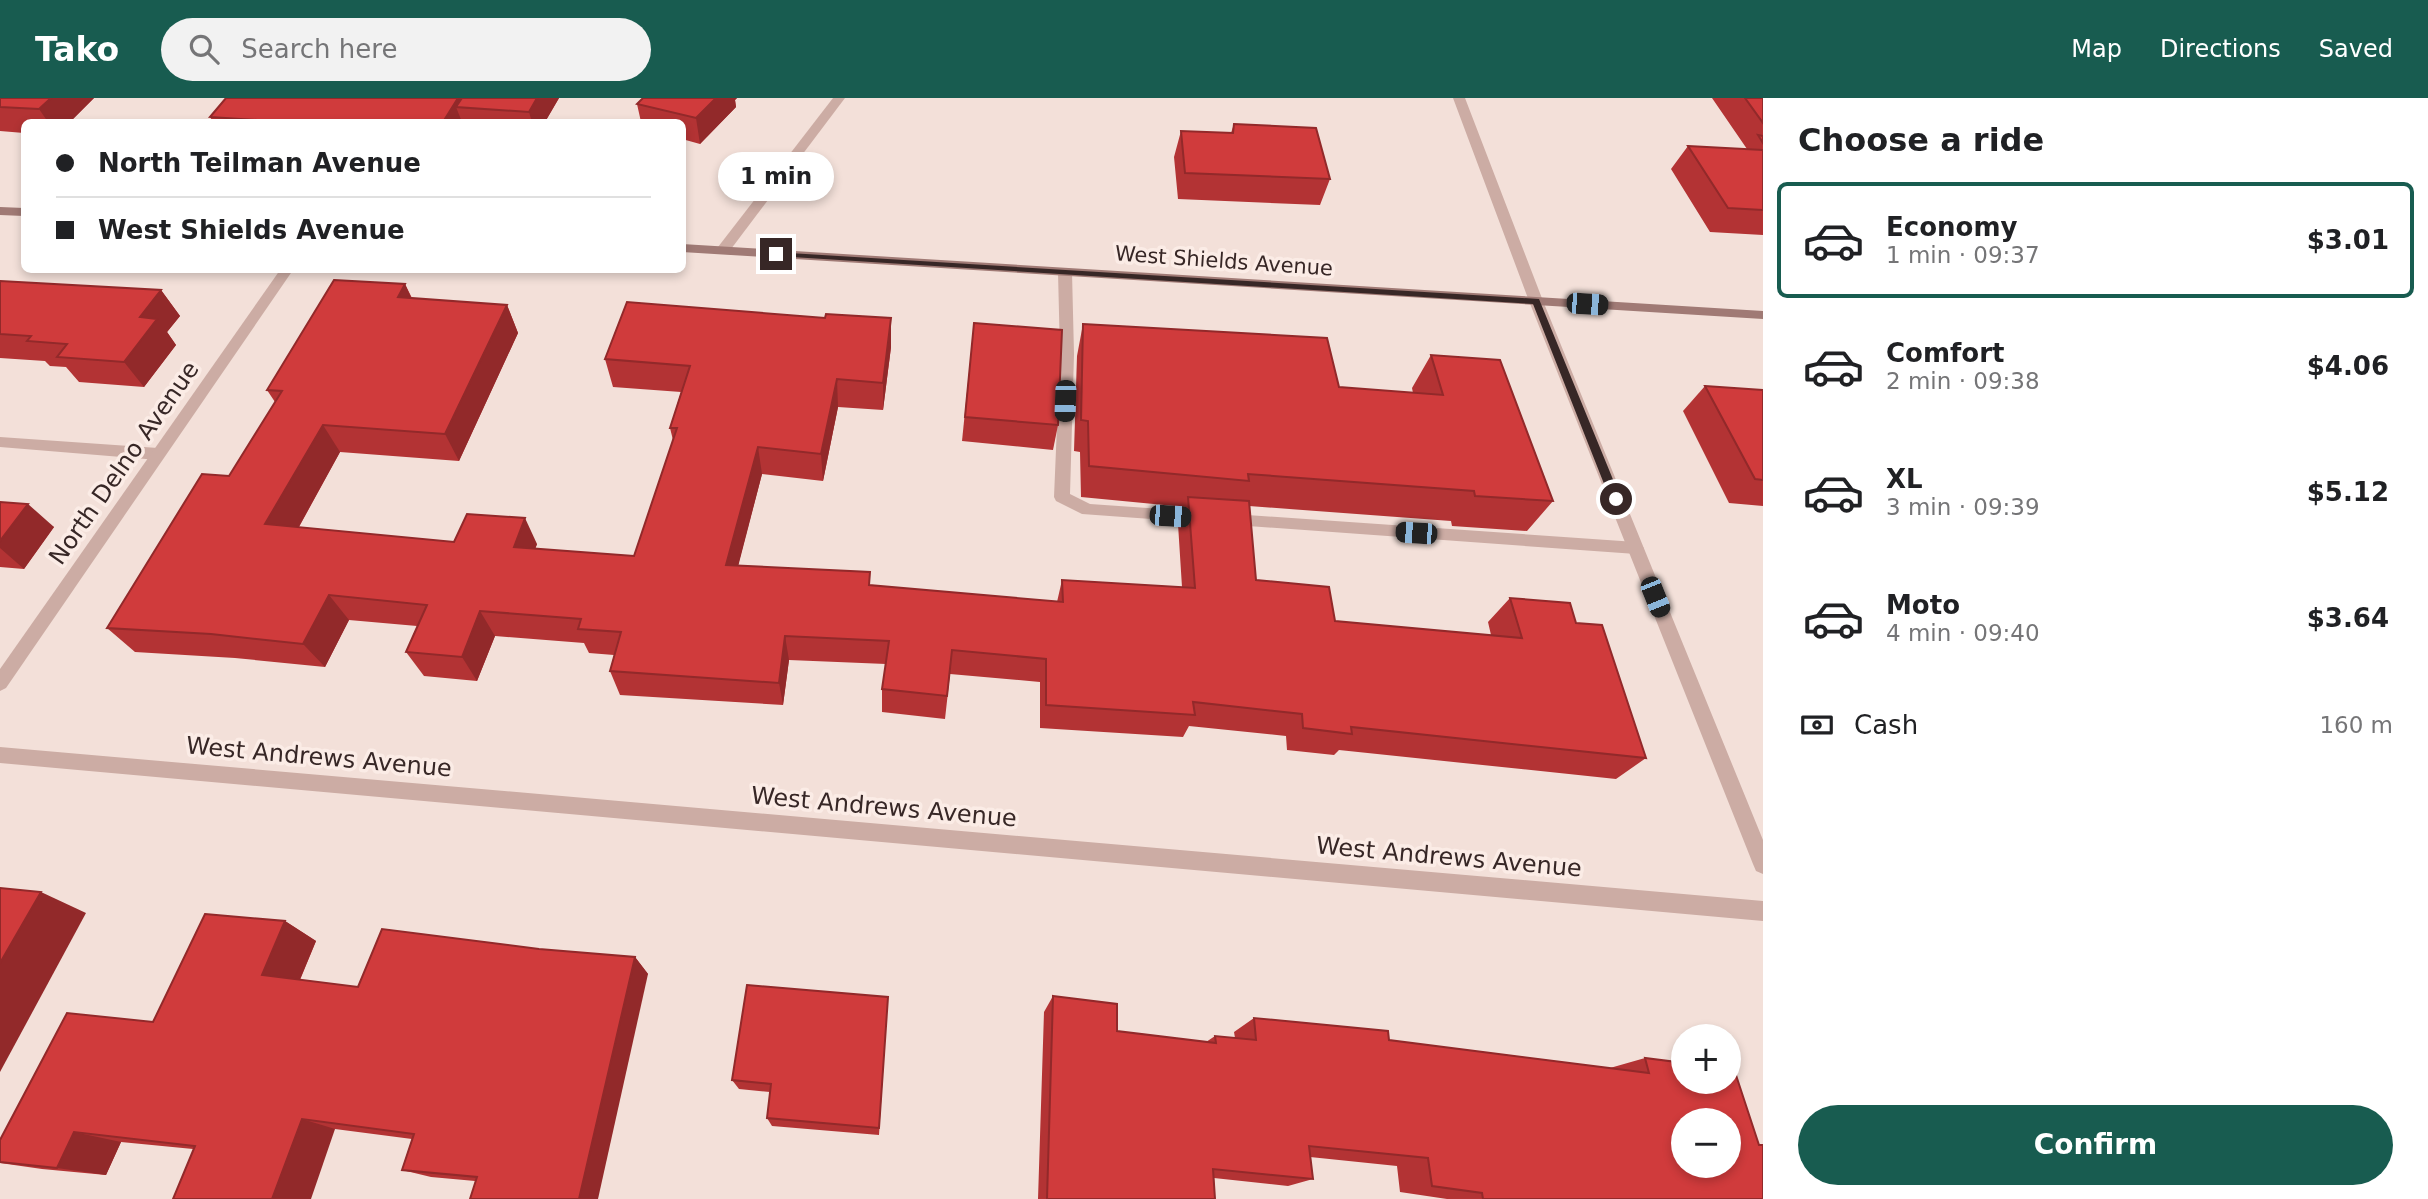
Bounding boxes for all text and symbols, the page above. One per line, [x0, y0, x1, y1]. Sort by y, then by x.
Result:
search box [161, 18, 651, 81]
text: Tako [35, 30, 119, 69]
icon: search [185, 30, 223, 68]
text: Search here [241, 34, 397, 64]
text: Map [2071, 35, 2122, 63]
text: Directions [2160, 35, 2281, 63]
text: Saved [2319, 35, 2393, 63]
text: Choose a ride [1798, 121, 2044, 159]
text: North Teilman Avenue [98, 148, 421, 178]
callout: 1 min [718, 152, 834, 202]
text: 1 min [740, 163, 812, 189]
icon: car [1802, 209, 1865, 272]
text: Economy [1886, 212, 2017, 242]
text: West Shields Avenue [98, 215, 405, 245]
text: $3.01 [2307, 225, 2389, 255]
route end [760, 238, 792, 270]
street label: West Shields Avenue [1114, 241, 1334, 281]
text: 1 min · 09:37 [1886, 242, 2040, 268]
car [1566, 292, 1609, 316]
icon: car [1802, 335, 1865, 398]
text: Comfort [1886, 338, 2004, 368]
text: $4.06 [2307, 351, 2389, 381]
street label: North Delno Avenue [43, 356, 205, 570]
text: 2 min · 09:38 [1886, 368, 2040, 394]
car [1054, 380, 1077, 422]
icon: car [1802, 461, 1865, 524]
text: XL [1886, 464, 1923, 494]
text: $5.12 [2307, 477, 2389, 507]
route start [1600, 483, 1632, 515]
text: 3 min · 09:39 [1886, 494, 2040, 520]
car [1149, 504, 1192, 528]
car [1395, 521, 1438, 545]
car [1638, 574, 1673, 620]
icon: car [1802, 587, 1865, 650]
text: Moto [1886, 590, 1960, 620]
text: $3.64 [2307, 603, 2389, 633]
text: 4 min · 09:40 [1886, 620, 2040, 646]
icon: cash [1798, 706, 1836, 744]
text: Cash [1854, 710, 1918, 740]
text: 160 m [2319, 712, 2393, 738]
street label: West Andrews Avenue [185, 731, 453, 783]
street label: West Andrews Avenue [750, 781, 1018, 833]
street label: West Andrews Avenue [1315, 831, 1583, 883]
map controls [1671, 1024, 1741, 1178]
button: + [1671, 1024, 1741, 1094]
button: Confirm [1798, 1105, 2393, 1185]
button: − [1671, 1108, 1741, 1178]

